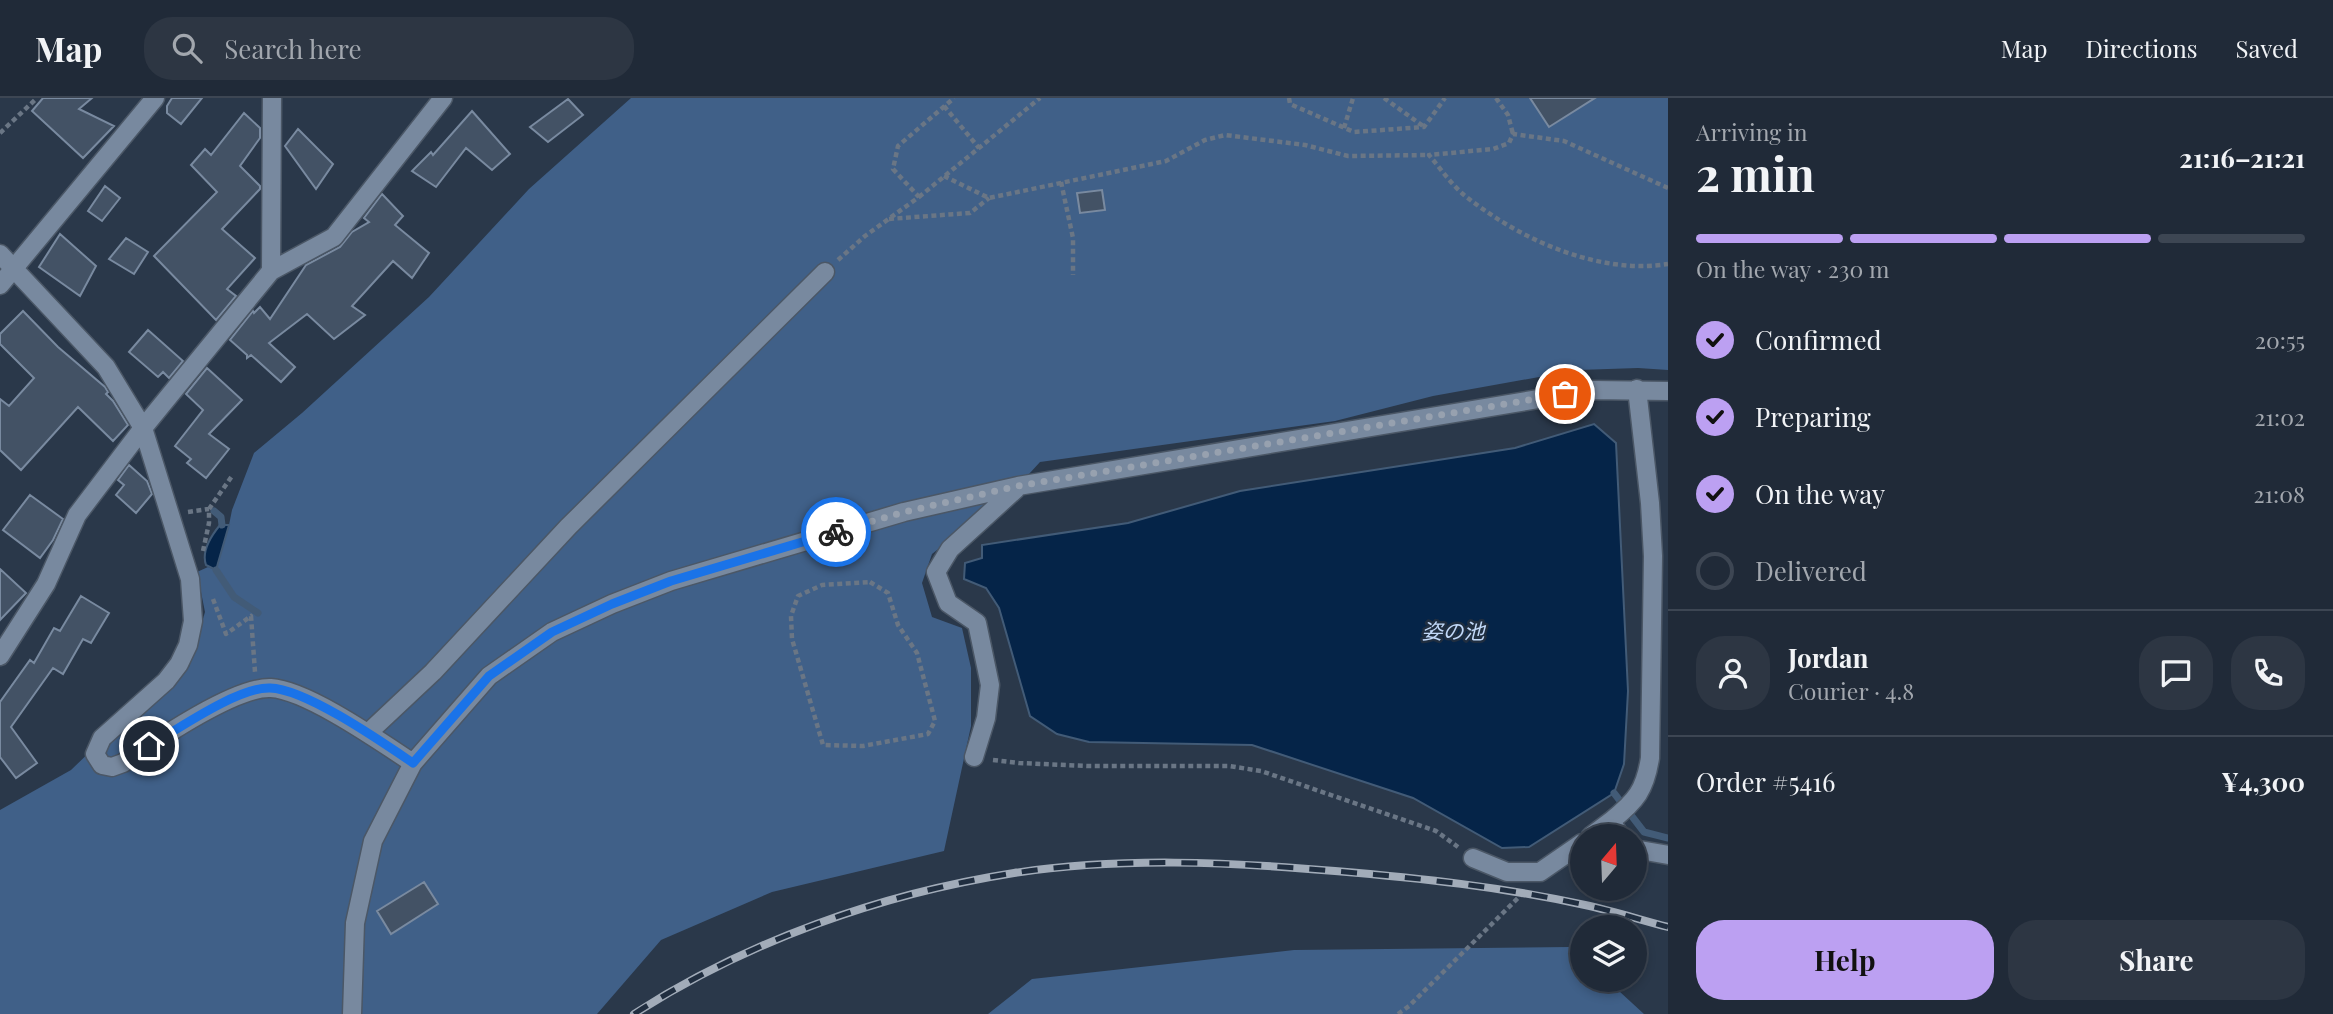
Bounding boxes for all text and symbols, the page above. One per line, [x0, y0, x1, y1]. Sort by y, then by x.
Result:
search box [144, 17, 634, 80]
text: Map [35, 26, 102, 70]
icon: search [168, 29, 206, 67]
text: Search here [224, 31, 362, 66]
text: Map [2001, 32, 2047, 64]
text: Directions [2085, 32, 2198, 64]
text: Saved [2236, 32, 2298, 64]
text: Arriving in [1696, 116, 1808, 147]
text: 21:16–21:21 [2179, 140, 2305, 175]
text: 2 min [1696, 142, 1815, 204]
text: On the way · 230 m [1696, 253, 1889, 284]
icon: check [1696, 321, 1734, 359]
text: Confirmed [1755, 322, 1882, 357]
text: 20:55 [2255, 324, 2305, 355]
pin [1535, 364, 1595, 424]
icon: bag [1546, 375, 1584, 413]
icon: check [1696, 398, 1734, 436]
text: Preparing [1755, 399, 1871, 434]
text: 21:02 [2255, 401, 2305, 432]
icon: check [1696, 475, 1734, 513]
text: On the way [1755, 476, 1885, 511]
text: 21:08 [2254, 478, 2305, 509]
courier [801, 497, 871, 567]
icon: bike [817, 513, 855, 551]
text: Delivered [1755, 553, 1867, 588]
water label: 姿の池 [1422, 616, 1486, 644]
button: person [1696, 636, 1770, 710]
button: chat [2139, 636, 2213, 710]
button: phone [2231, 636, 2305, 710]
text: Jordan [1788, 640, 1868, 675]
text: Courier · 4.8 [1788, 675, 1914, 706]
pin [119, 716, 179, 776]
icon: home [130, 727, 168, 765]
text: Order #5416 [1696, 764, 1835, 799]
text: ¥4,300 [2221, 764, 2305, 799]
north arrow [1570, 824, 1647, 901]
map controls [1570, 824, 1647, 992]
button: layers [1570, 915, 1647, 992]
button: Help [1696, 920, 1994, 1000]
button: Share [2008, 920, 2305, 1000]

